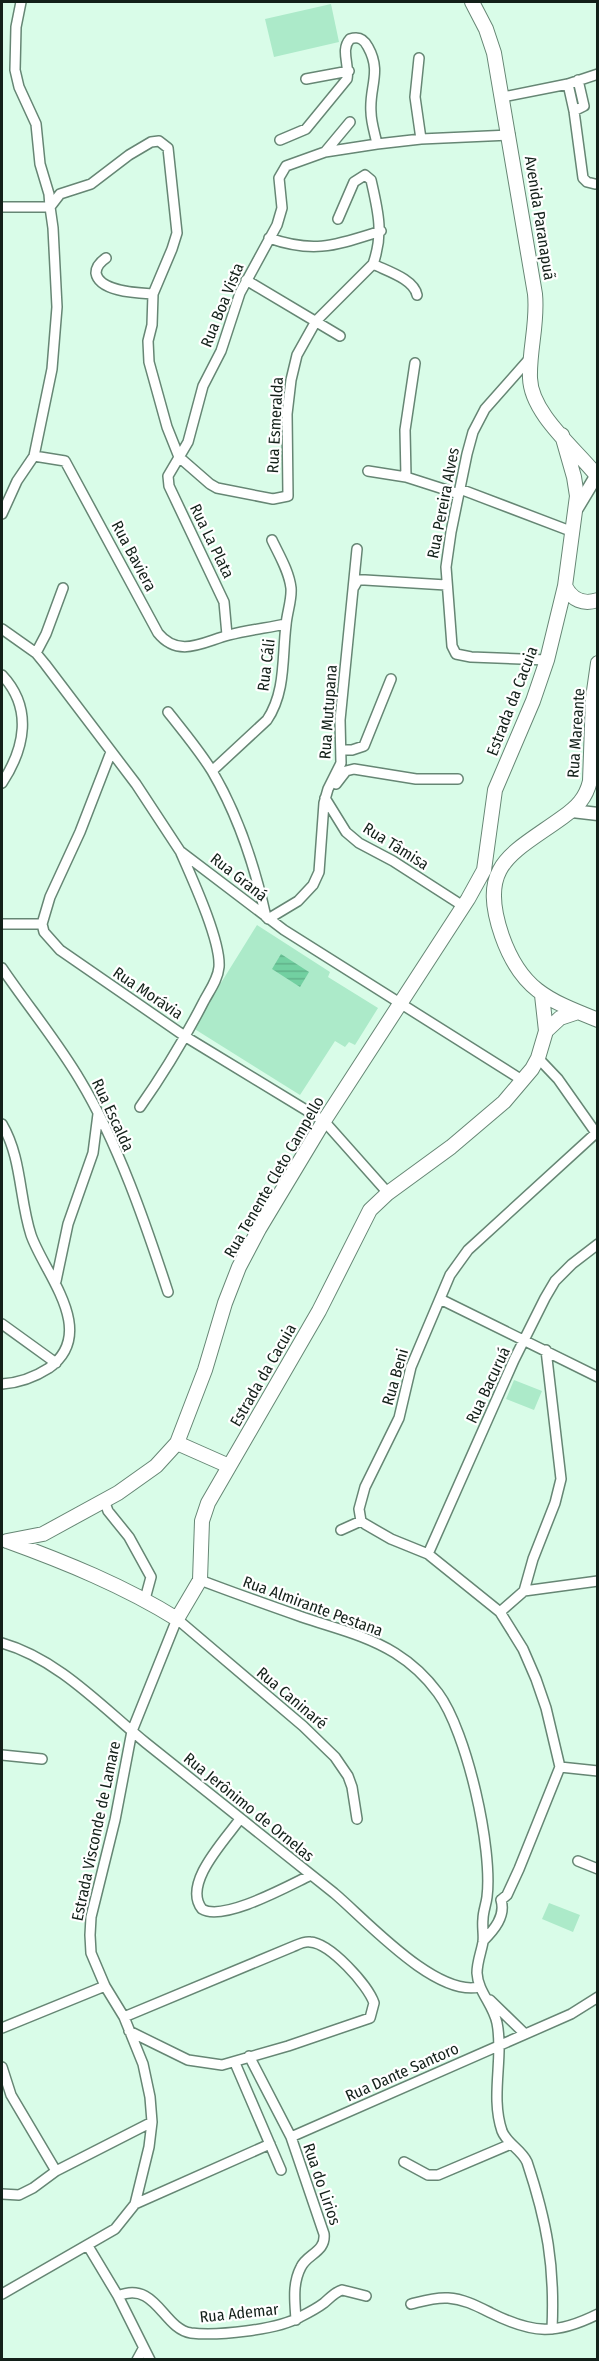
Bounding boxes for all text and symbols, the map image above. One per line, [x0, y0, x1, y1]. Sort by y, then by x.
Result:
street label: Avenida Paranapuã [521, 155, 559, 282]
street label: Rua Boa Vista [196, 260, 248, 350]
street label: Rua Esmeralda [263, 376, 287, 474]
street label: Rua Pereira Alves [423, 446, 463, 560]
street label: Rua La Plata [186, 501, 238, 581]
street label: Rua Baviera [108, 518, 161, 595]
street label: Rua Cáli [253, 638, 279, 692]
street label: Estrada da Cacuia [482, 644, 542, 758]
street label: Rua Mutupana [315, 664, 341, 760]
street label: Rua Mareante [563, 687, 589, 779]
street label: Rua Tâmisa [360, 818, 433, 874]
street label: Rua Graná [207, 849, 271, 905]
street label: Rua Morávia [109, 963, 187, 1023]
street label: Rua Escalda [88, 1076, 138, 1154]
street label: Rua Tenente Cleto Campello [220, 1093, 328, 1261]
street label: Estrada da Cacuia [226, 1320, 300, 1430]
street label: Rua Bacuruá [462, 1344, 514, 1426]
street label: Rua Beni [378, 1347, 412, 1407]
street label: Rua Almirante Pestana [240, 1572, 386, 1640]
street label: Rua Caninaré [253, 1663, 331, 1733]
street label: Estrada Visconde de Lamare [68, 1739, 124, 1923]
street label: Rua Jerônimo de Ornelas [180, 1749, 318, 1866]
street label: Rua Dante Santoro [342, 2039, 462, 2105]
street label: Rua do Lirios [299, 2141, 345, 2228]
street label: Rua Ademar [199, 2299, 280, 2327]

